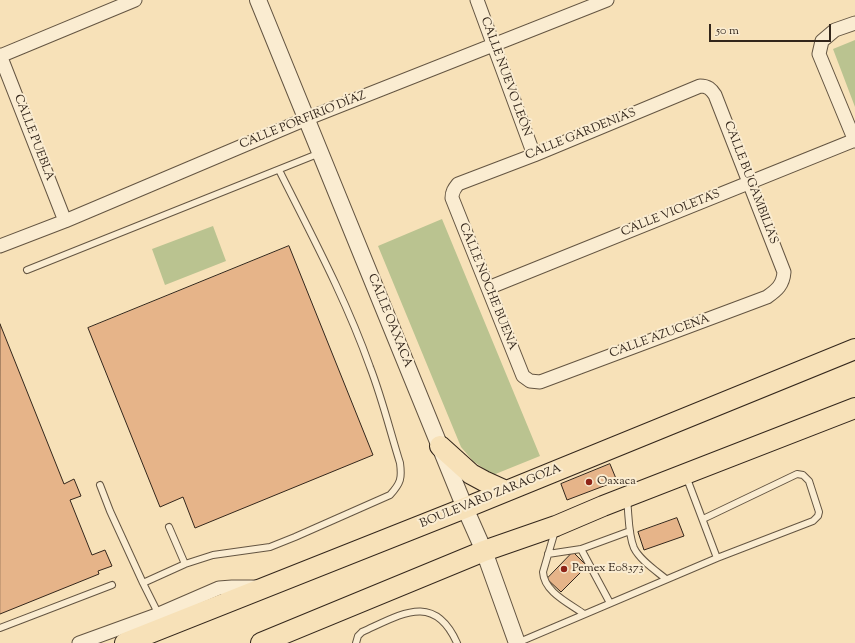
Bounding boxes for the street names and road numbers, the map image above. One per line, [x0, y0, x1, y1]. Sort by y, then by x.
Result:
street label: CALLE NUEVO LEÓN [477, 15, 533, 139]
street label: CALLE PORFIRIO DÍAZ [238, 89, 368, 153]
street label: CALLE PUEBLA [10, 93, 56, 183]
street label: CALLE GARDENIAS [523, 106, 639, 164]
street label: CALLE BUGAMBILIAS [720, 120, 780, 246]
street label: CALLE VIOLETAS [619, 188, 723, 240]
street label: CALLE NOCHE BUENA [455, 221, 519, 353]
street label: CALLE OAXACA [364, 272, 414, 370]
street label: CALLE AZUCENA [608, 312, 712, 362]
street label: BOULEVARD ZARAGOZA [418, 462, 564, 532]

